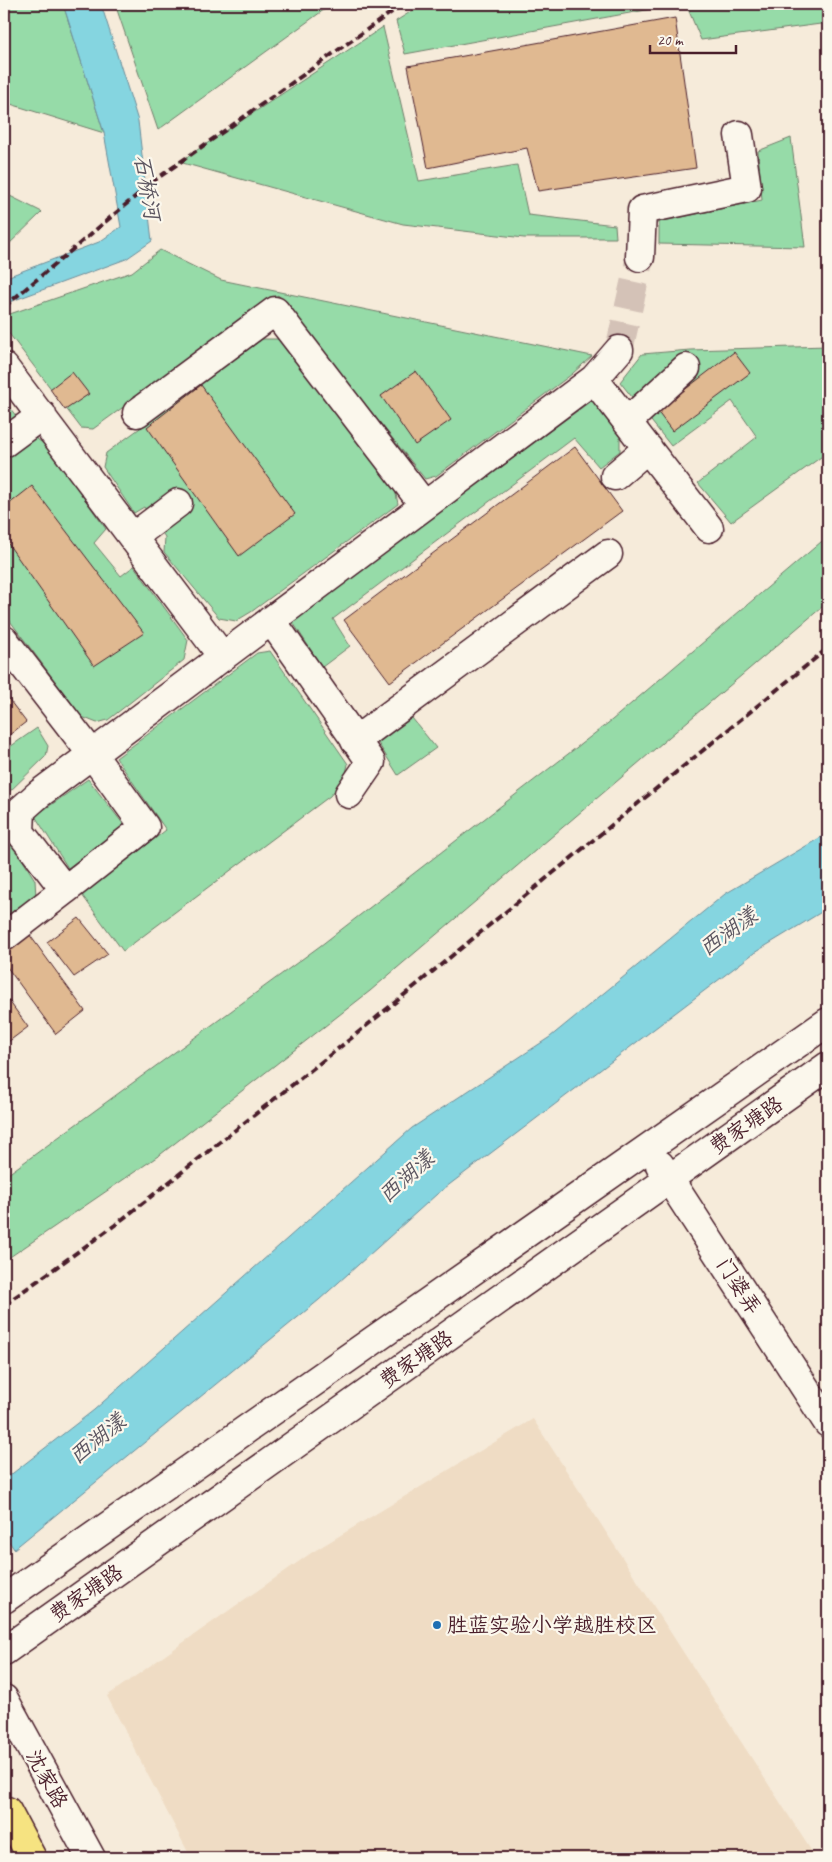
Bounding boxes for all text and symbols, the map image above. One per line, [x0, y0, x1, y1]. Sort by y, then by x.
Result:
scale bar [650, 22, 736, 54]
text: 20 m [657, 31, 684, 50]
water label: 石桥河 [127, 152, 167, 225]
water label: 西湖漾 [694, 901, 764, 963]
street label: 费家塘路 [704, 1090, 788, 1160]
water label: 西湖漾 [373, 1144, 441, 1209]
street label: 门婆弄 [711, 1253, 767, 1319]
street label: 费家塘路 [374, 1324, 458, 1394]
water label: 西湖漾 [63, 1407, 133, 1470]
street label: 费家塘路 [44, 1558, 128, 1628]
place label: 胜蓝实验小学越胜校区 [447, 1612, 657, 1638]
marker: 胜蓝实验小学越胜校区 [431, 1619, 443, 1631]
street label: 沈家路 [20, 1745, 74, 1813]

